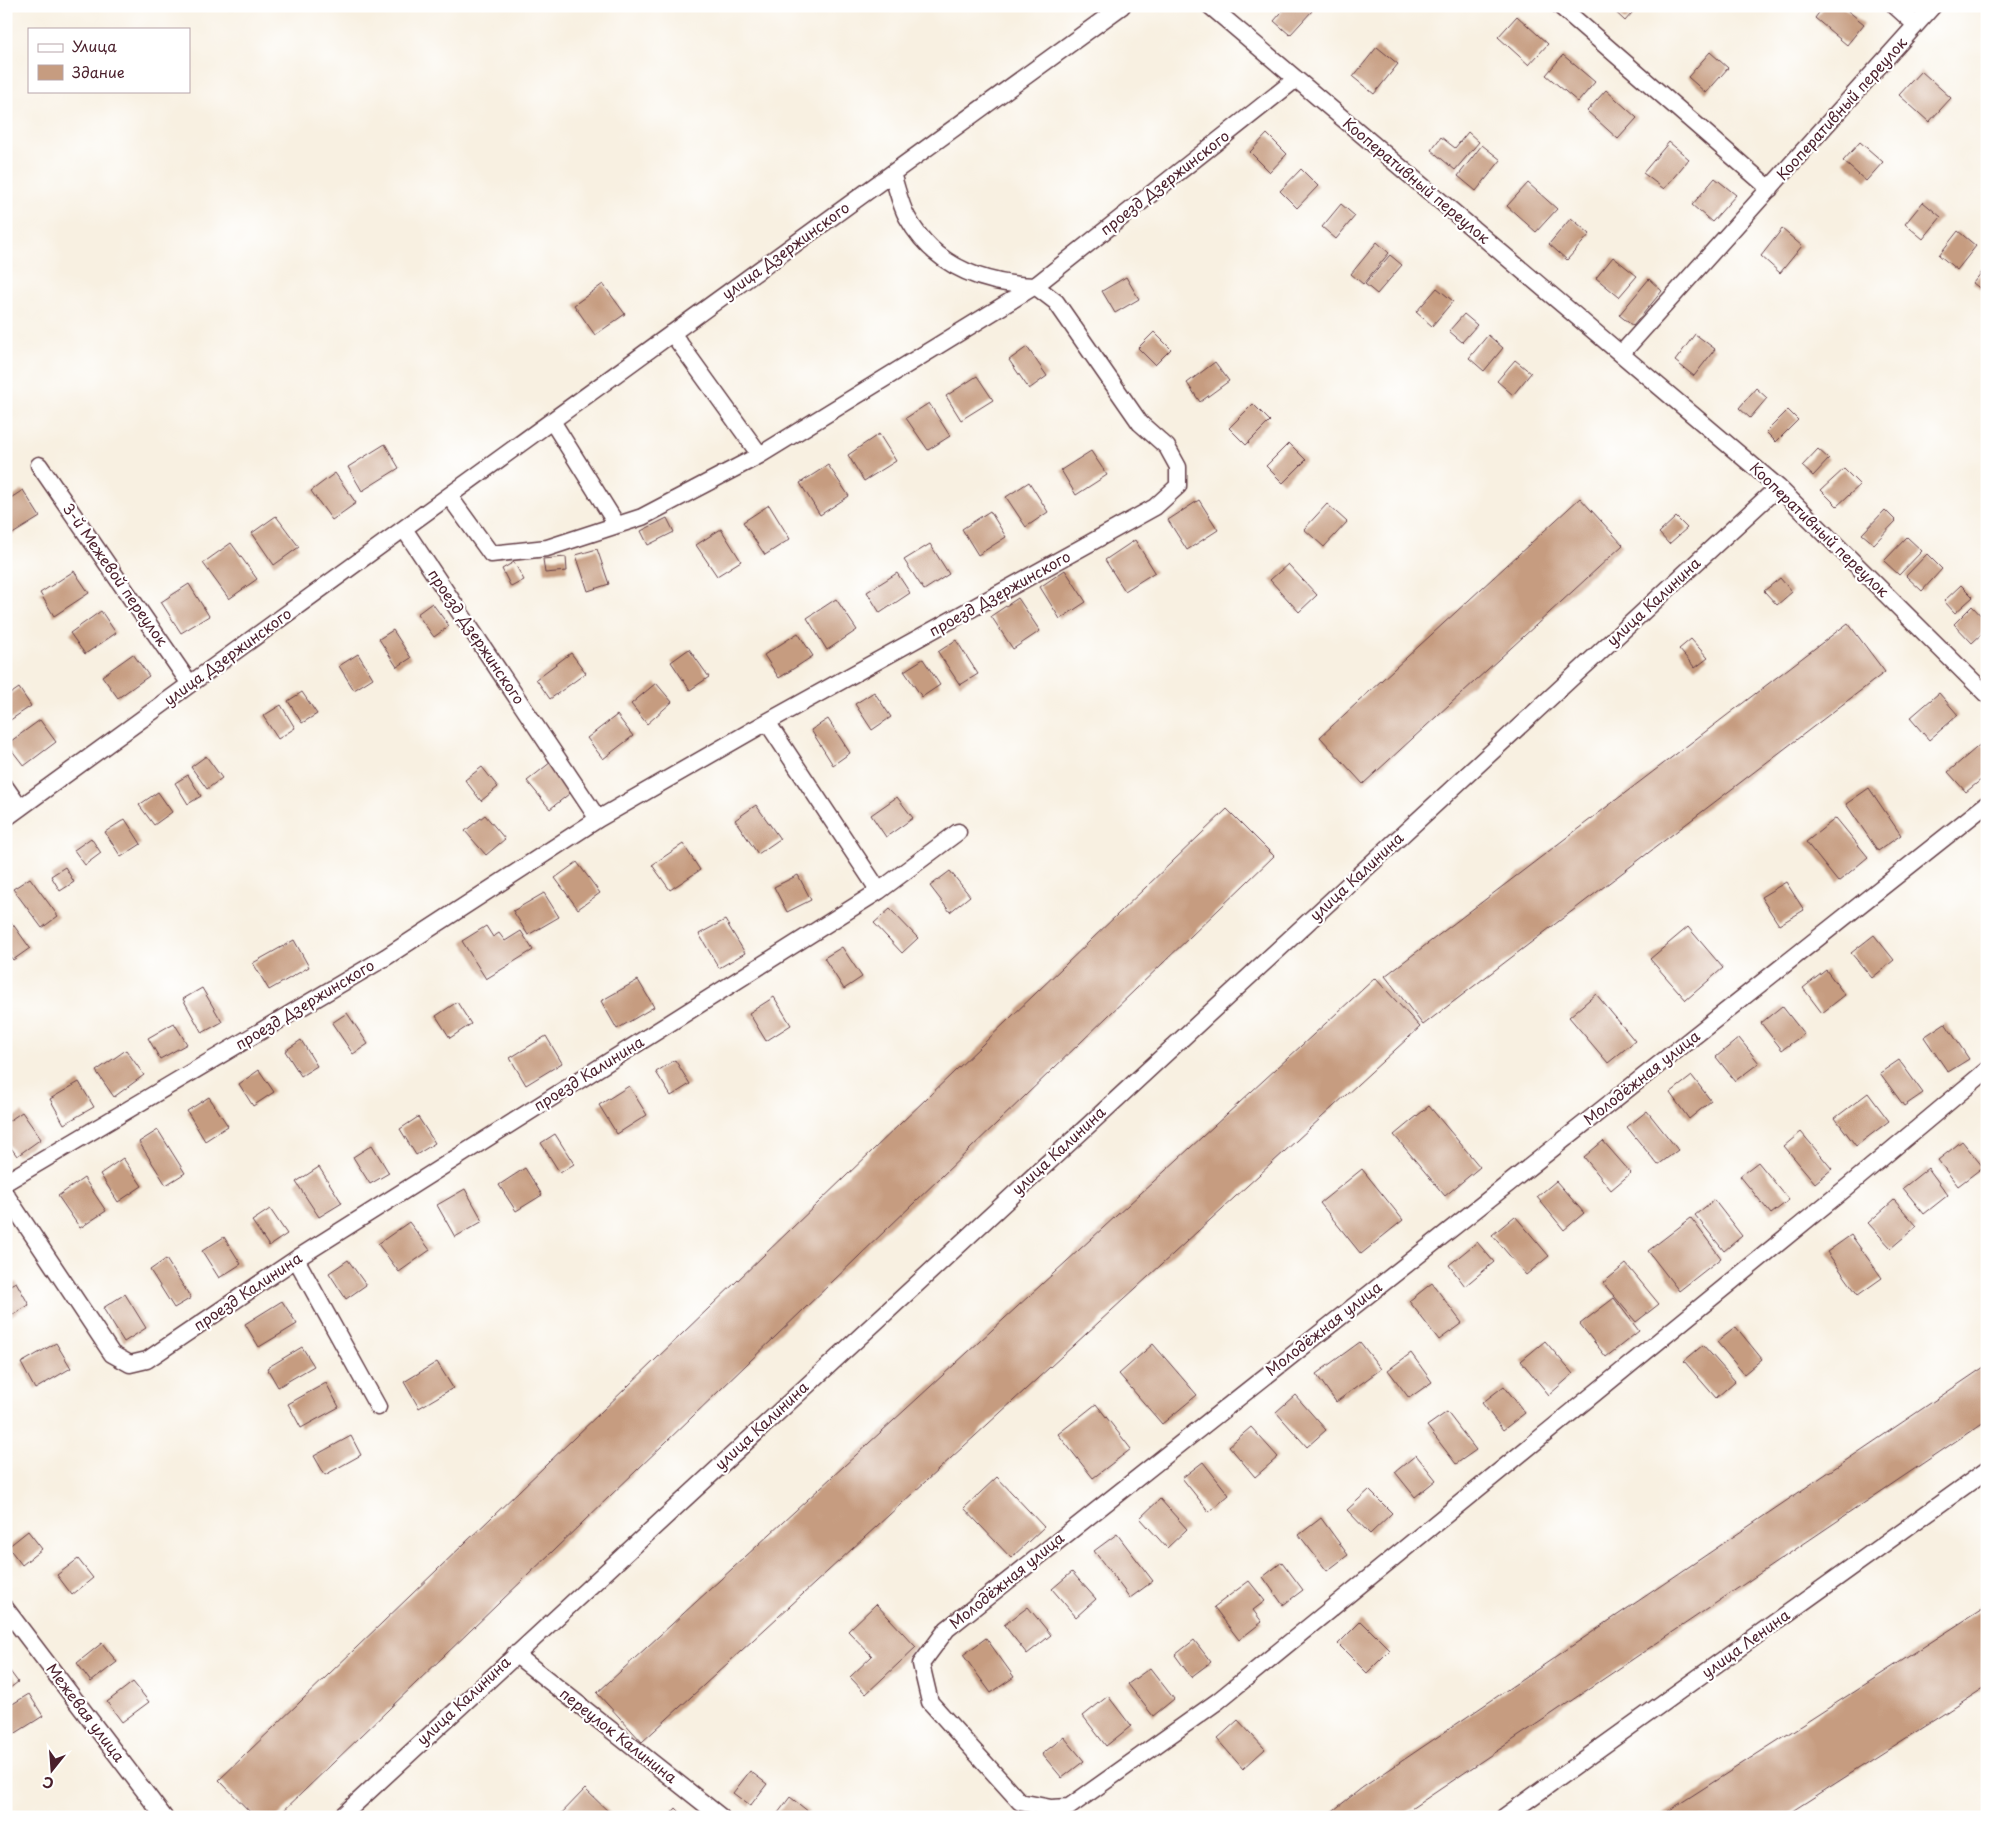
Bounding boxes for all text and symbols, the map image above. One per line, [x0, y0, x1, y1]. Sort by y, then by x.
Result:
legend [28, 28, 190, 92]
street label: Кооперативный переулок [1770, 31, 1912, 185]
text: Улица [72, 34, 117, 57]
text: Здание [72, 60, 125, 83]
street label: Кооперативный переулок [1338, 111, 1496, 249]
street label: проезд Дзержинского [1094, 124, 1234, 240]
street label: улица Дзержинского [716, 195, 854, 304]
street label: Кооперативный переулок [1745, 456, 1895, 602]
street label: 3-й Межевой переулок [58, 498, 175, 651]
street label: проезд Дзержинского [924, 544, 1074, 641]
street label: улица Калинина [1601, 551, 1706, 651]
street label: проезд Дзержинского [423, 564, 531, 709]
street label: улица Дзержинского [158, 601, 296, 710]
street label: улица Калинина [1304, 826, 1409, 926]
street label: проезд Дзержинского [230, 953, 378, 1055]
street label: Молодёжная улица [1578, 1024, 1705, 1130]
street label: проезд Калинина [528, 1029, 648, 1116]
street label: улица Калинина [1006, 1100, 1111, 1200]
street label: проезд Калинина [188, 1246, 307, 1336]
street label: Молодёжная улица [1260, 1275, 1387, 1381]
street label: улица Калинина [709, 1375, 814, 1475]
street label: Молодёжная улица [944, 1526, 1069, 1634]
street label: улица Ленина [1696, 1603, 1794, 1683]
street label: улица Калинина [411, 1650, 516, 1750]
street label: Межевая улица [41, 1658, 131, 1767]
street label: переулок Калинина [555, 1682, 683, 1788]
north arrow [28, 1746, 78, 1796]
text: С [40, 1771, 56, 1794]

